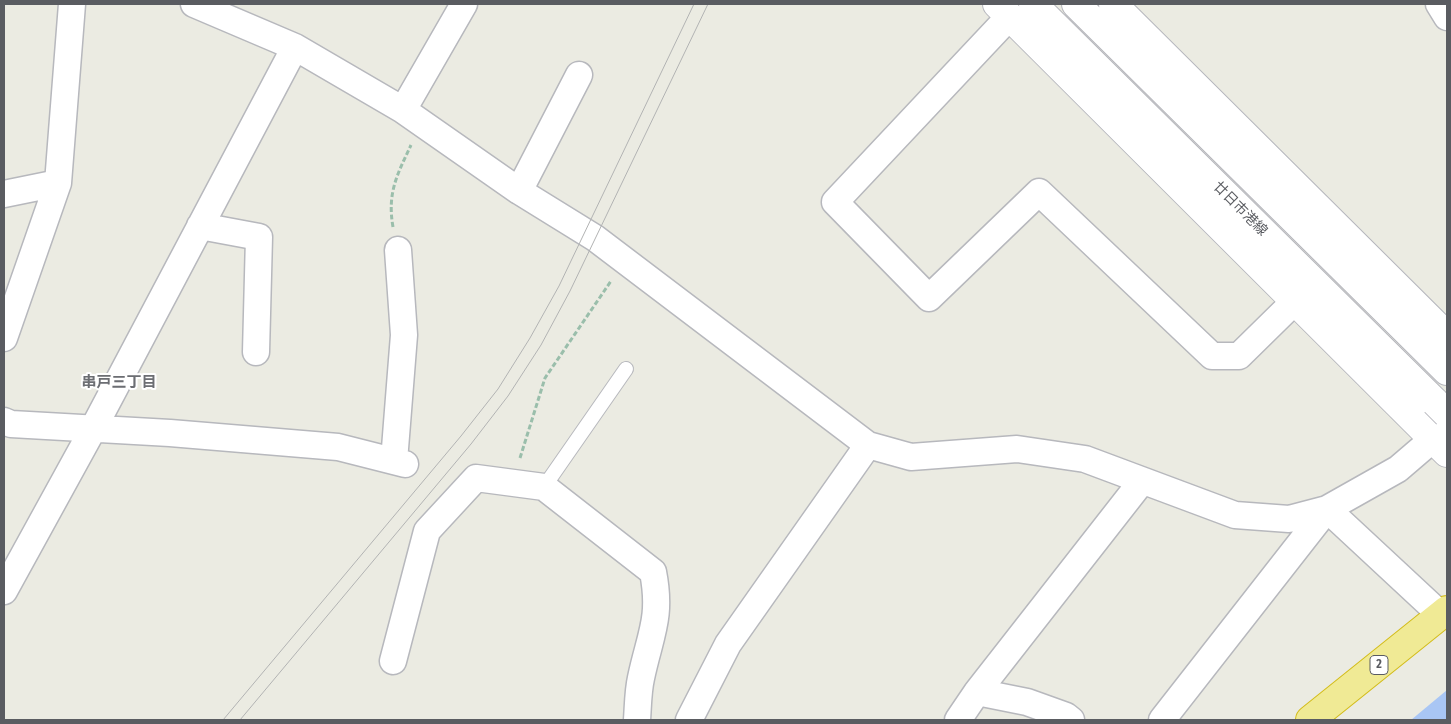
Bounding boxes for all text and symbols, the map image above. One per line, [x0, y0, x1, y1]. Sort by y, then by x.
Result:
street label: 廿日市港線 [1209, 178, 1271, 240]
district label: 串戸三丁目 [82, 374, 156, 392]
road number: 2 [1370, 656, 1388, 674]

